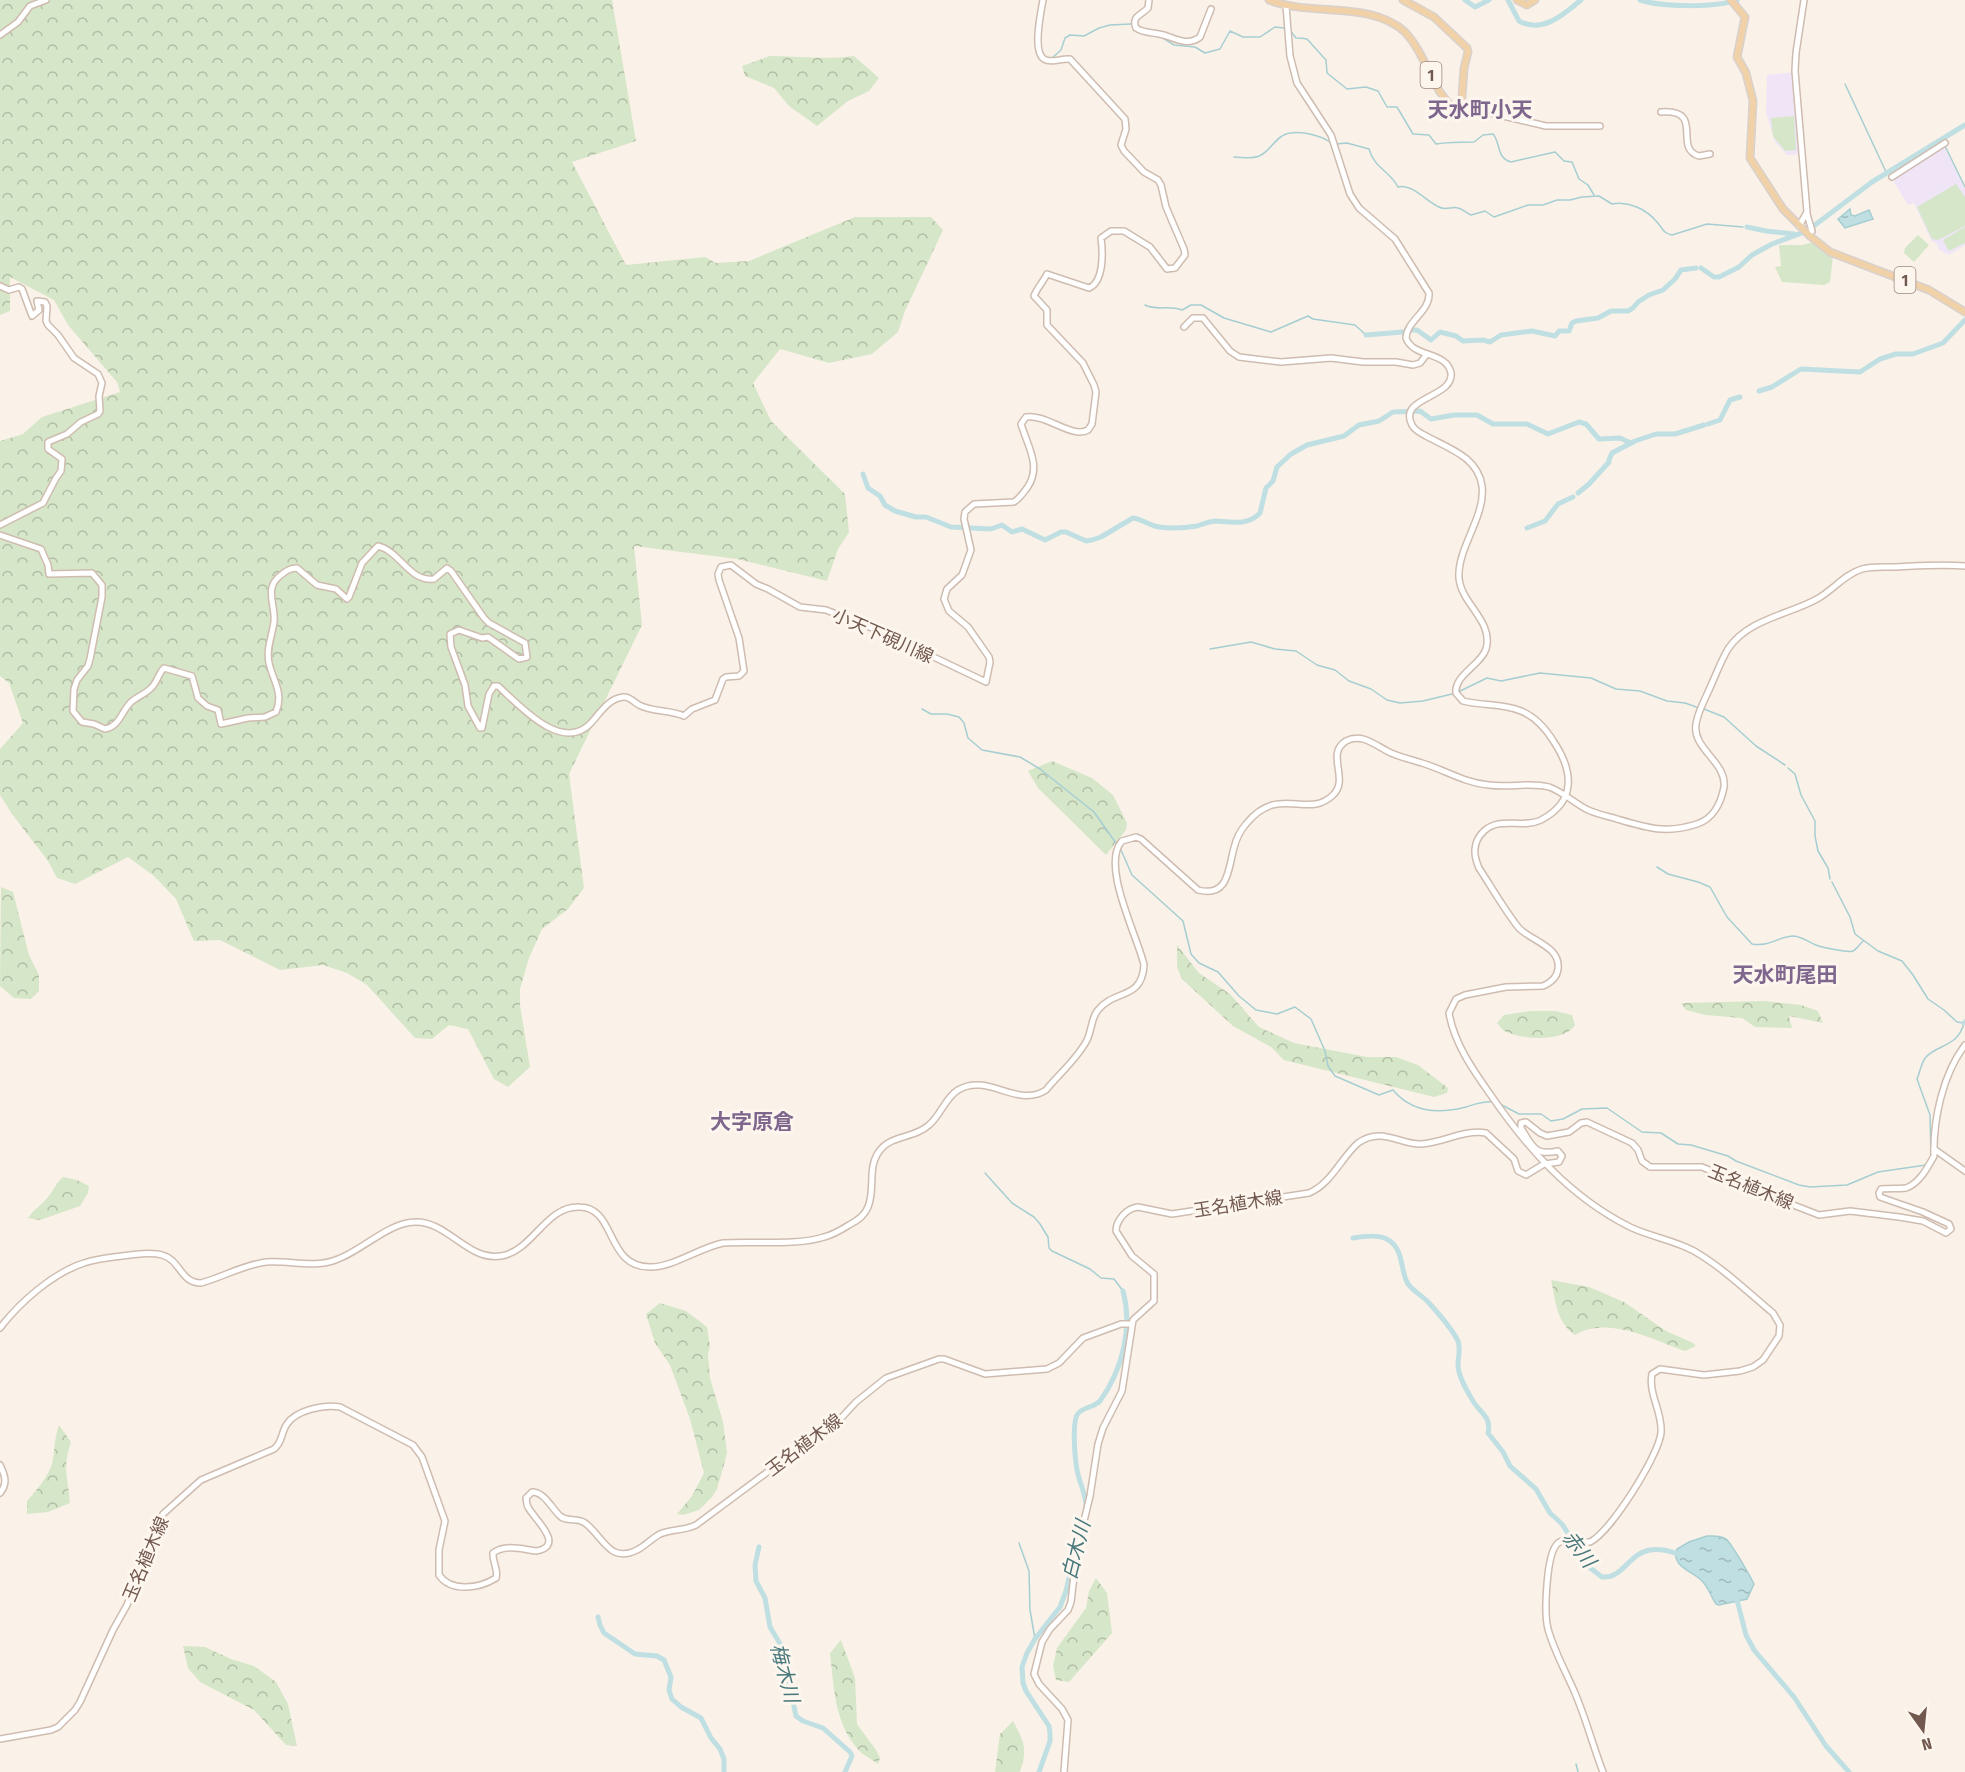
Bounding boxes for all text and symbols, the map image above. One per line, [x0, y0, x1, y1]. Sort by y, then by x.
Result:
road number: 1 [1420, 62, 1442, 88]
district label: 天水町小天 [1428, 97, 1533, 123]
road number: 1 [1894, 267, 1916, 293]
street label: 小天下硯川線 [829, 604, 937, 668]
district label: 天水町尾田 [1733, 962, 1838, 988]
district label: 大字原倉 [710, 1109, 794, 1135]
street label: 玉名植木線 [1705, 1160, 1797, 1214]
street label: 玉名植木線 [1192, 1186, 1284, 1222]
street label: 玉名植木線 [761, 1409, 847, 1481]
street label: 玉名植木線 [118, 1513, 174, 1605]
water label: 白木川 [1057, 1516, 1095, 1582]
water label: 赤川 [1557, 1526, 1602, 1574]
water label: 梅木川 [766, 1641, 805, 1707]
north arrow [1893, 1700, 1953, 1760]
text: N [1920, 1734, 1934, 1754]

